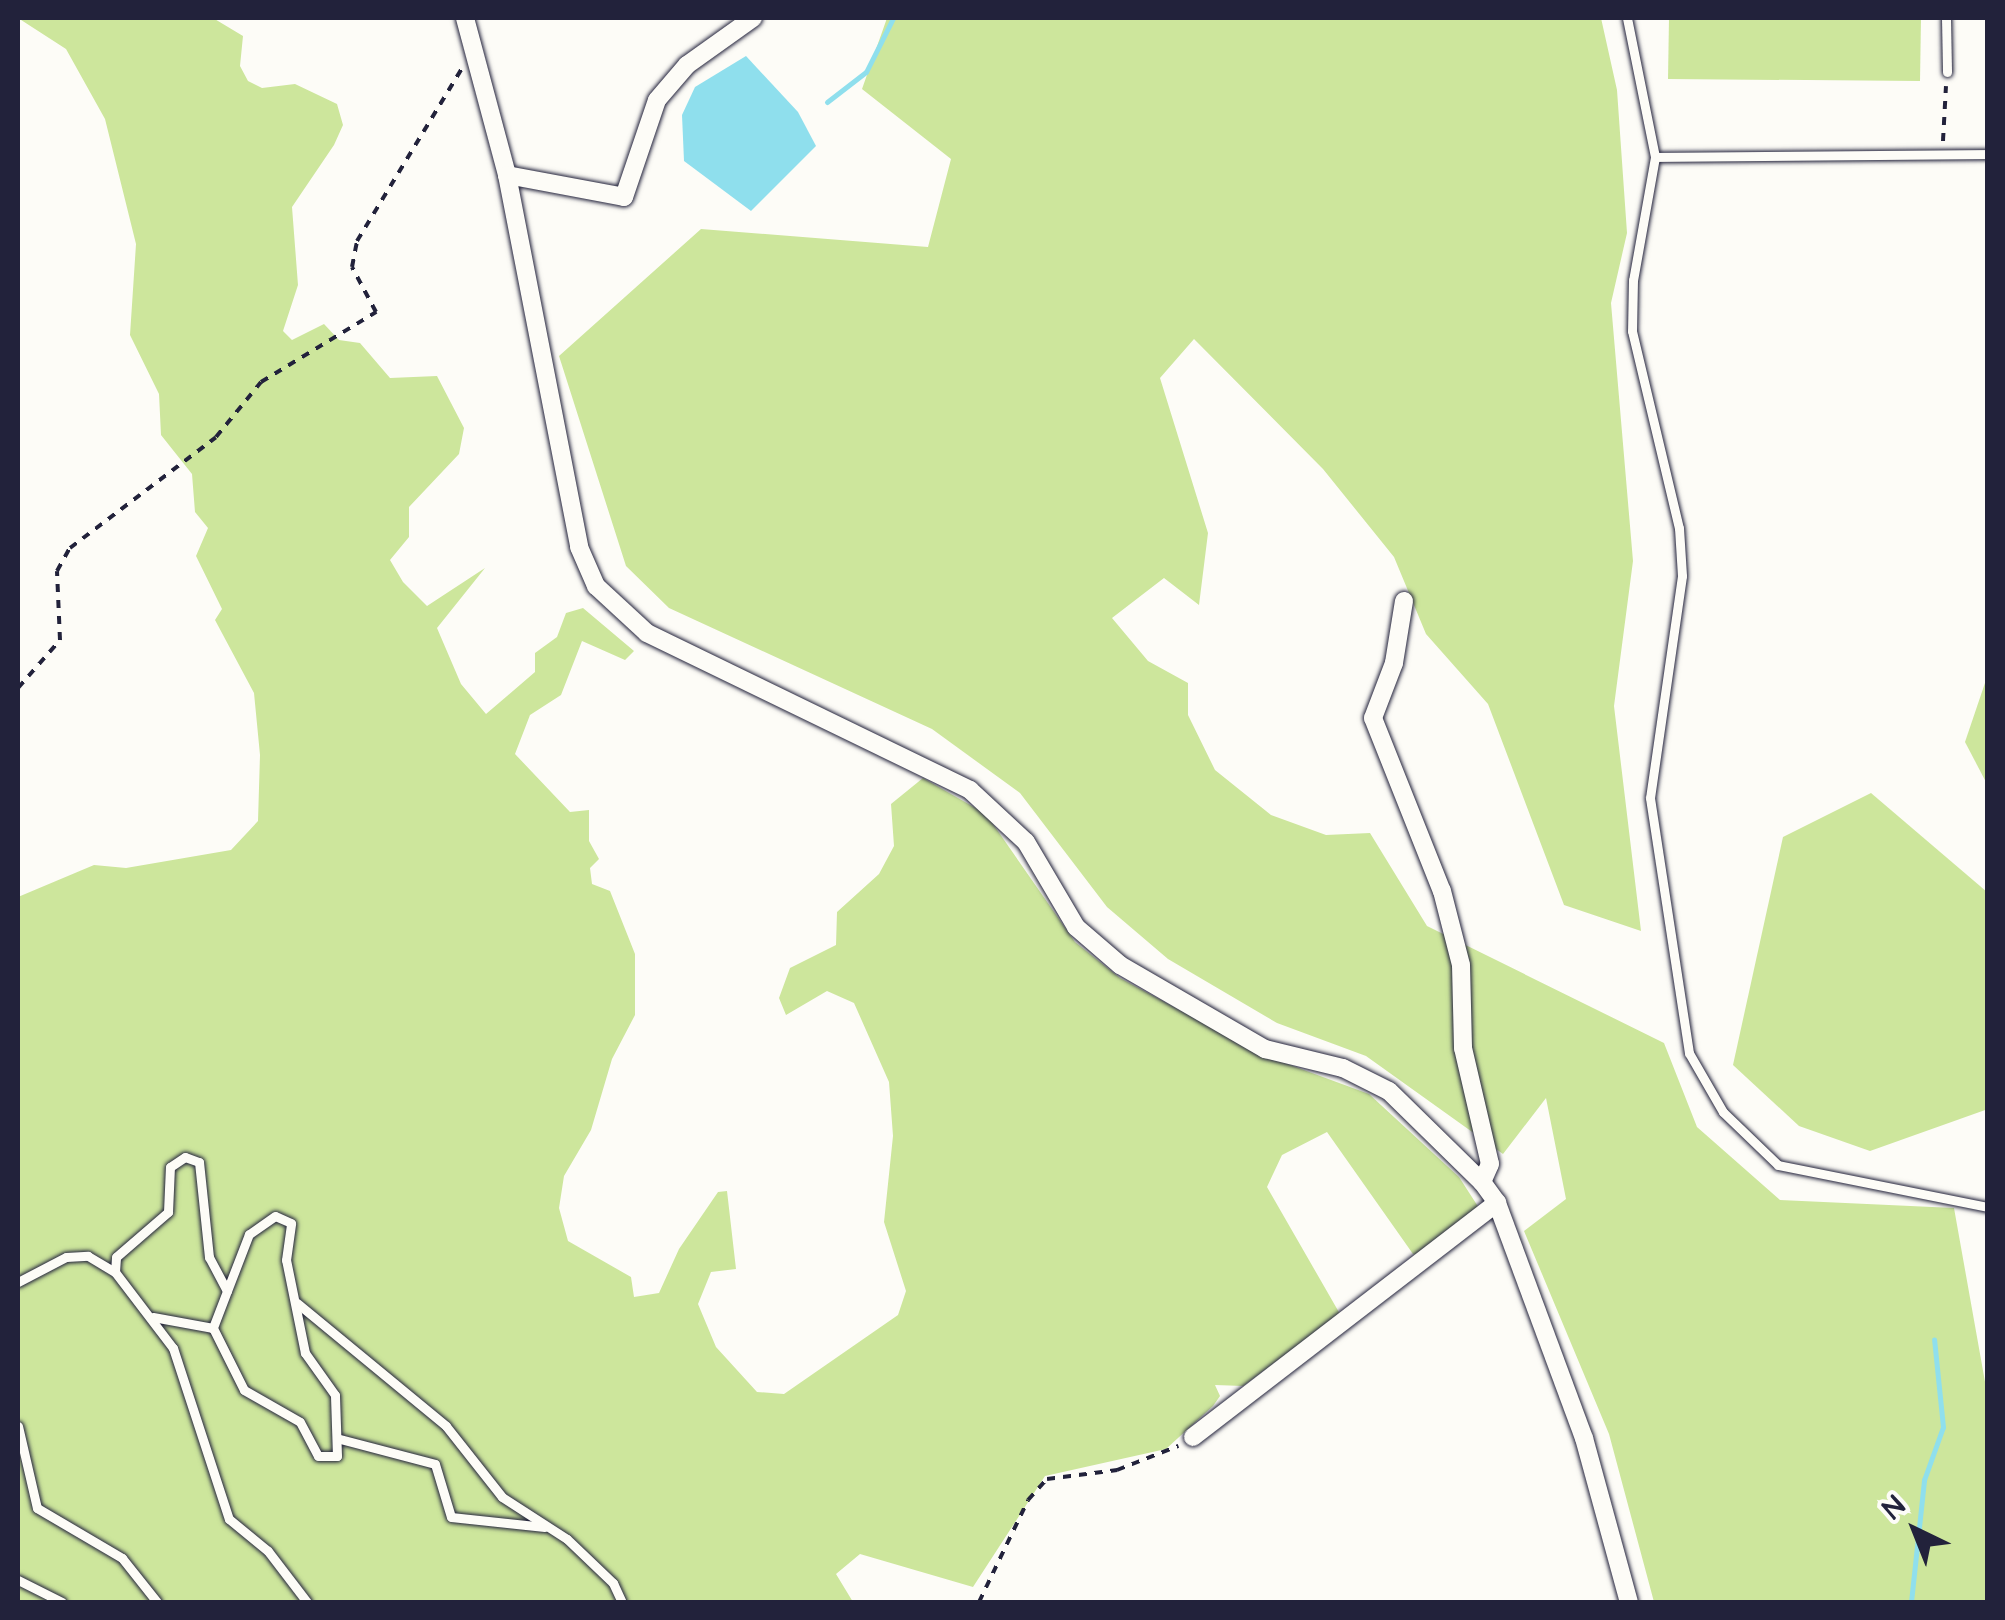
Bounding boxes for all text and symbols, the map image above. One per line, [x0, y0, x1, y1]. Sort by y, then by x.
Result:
north arrow [1865, 1480, 1965, 1580]
text: N [1874, 1487, 1914, 1528]

